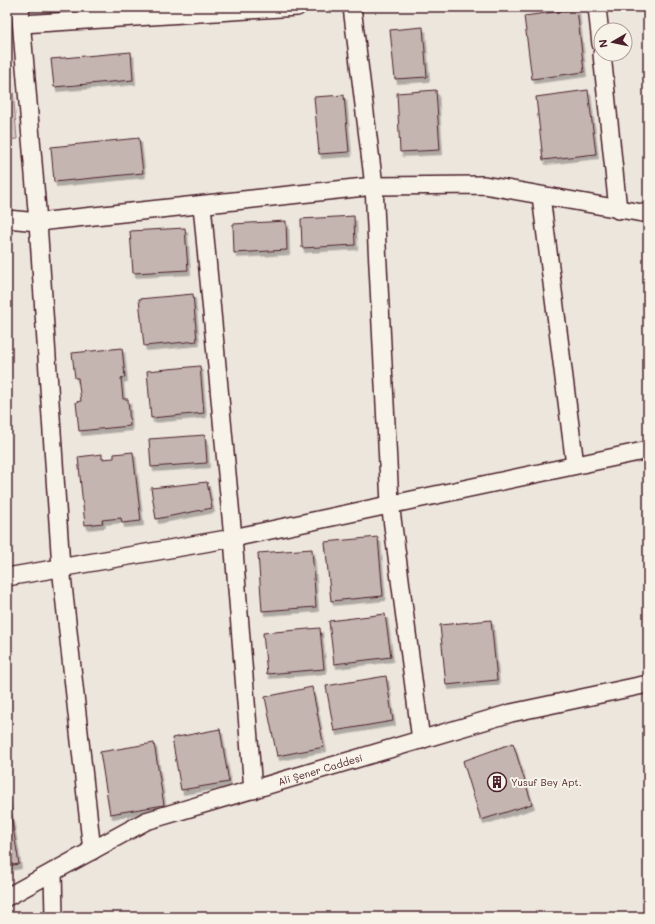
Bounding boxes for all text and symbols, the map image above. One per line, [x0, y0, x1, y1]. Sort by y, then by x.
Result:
north arrow [593, 22, 633, 62]
text: N [595, 38, 611, 49]
street label: Ali Şener Caddesi [276, 750, 364, 789]
building icon: Yusuf Bey Apt. [486, 771, 508, 793]
place label: Yusuf Bey Apt. [511, 775, 582, 789]

